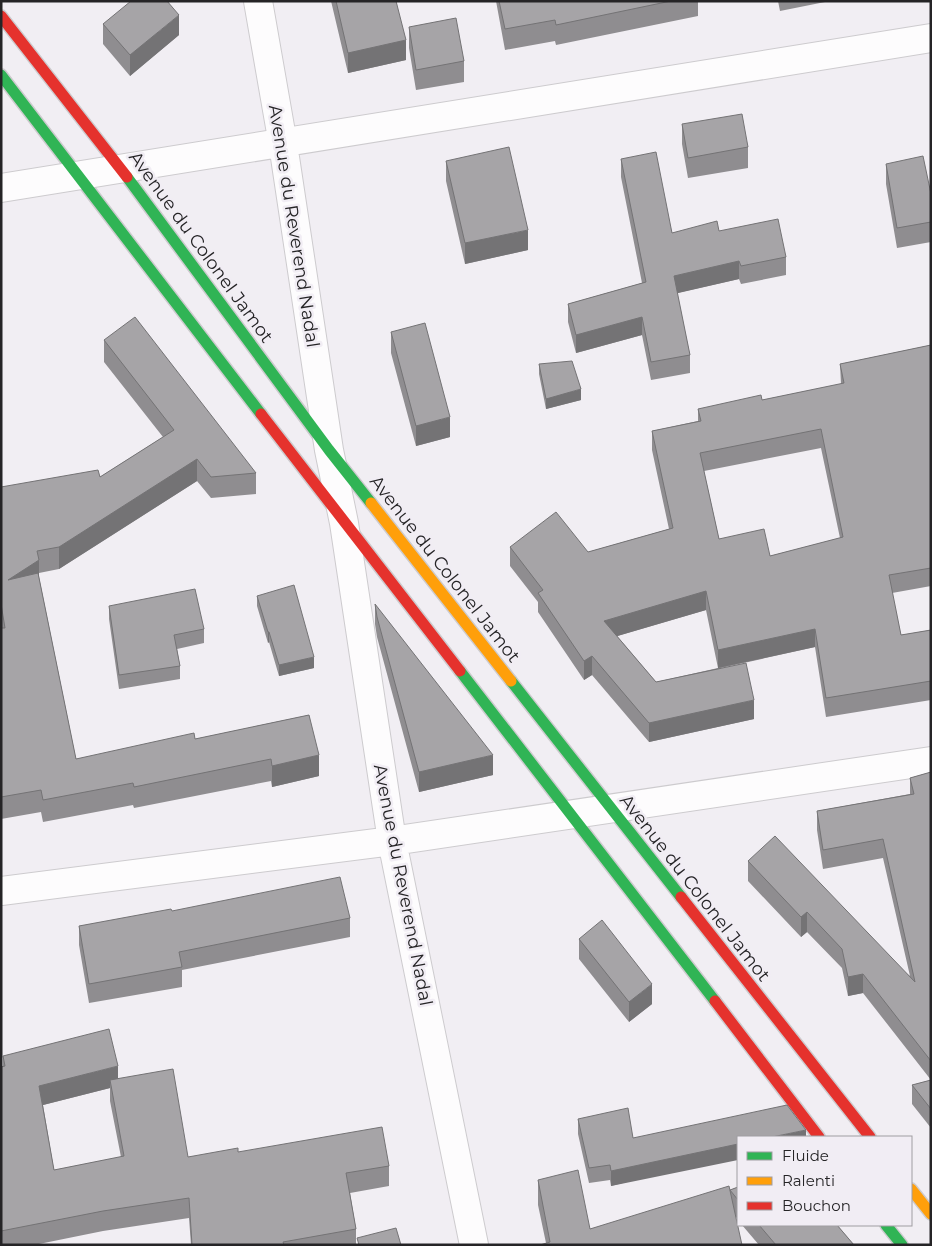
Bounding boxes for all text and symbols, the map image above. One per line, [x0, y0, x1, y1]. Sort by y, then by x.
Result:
street label: Avenue du Reverend Nadal [264, 103, 324, 349]
street label: Avenue du Colonel Jamot [124, 147, 278, 347]
street label: Avenue du Colonel Jamot [365, 471, 525, 667]
street label: Avenue du Reverend Nadal [369, 762, 437, 1008]
street label: Avenue du Colonel Jamot [615, 790, 775, 986]
legend [737, 1136, 912, 1226]
text: Fluide [782, 1146, 829, 1165]
text: Ralenti [782, 1171, 835, 1190]
text: Bouchon [782, 1196, 851, 1215]

